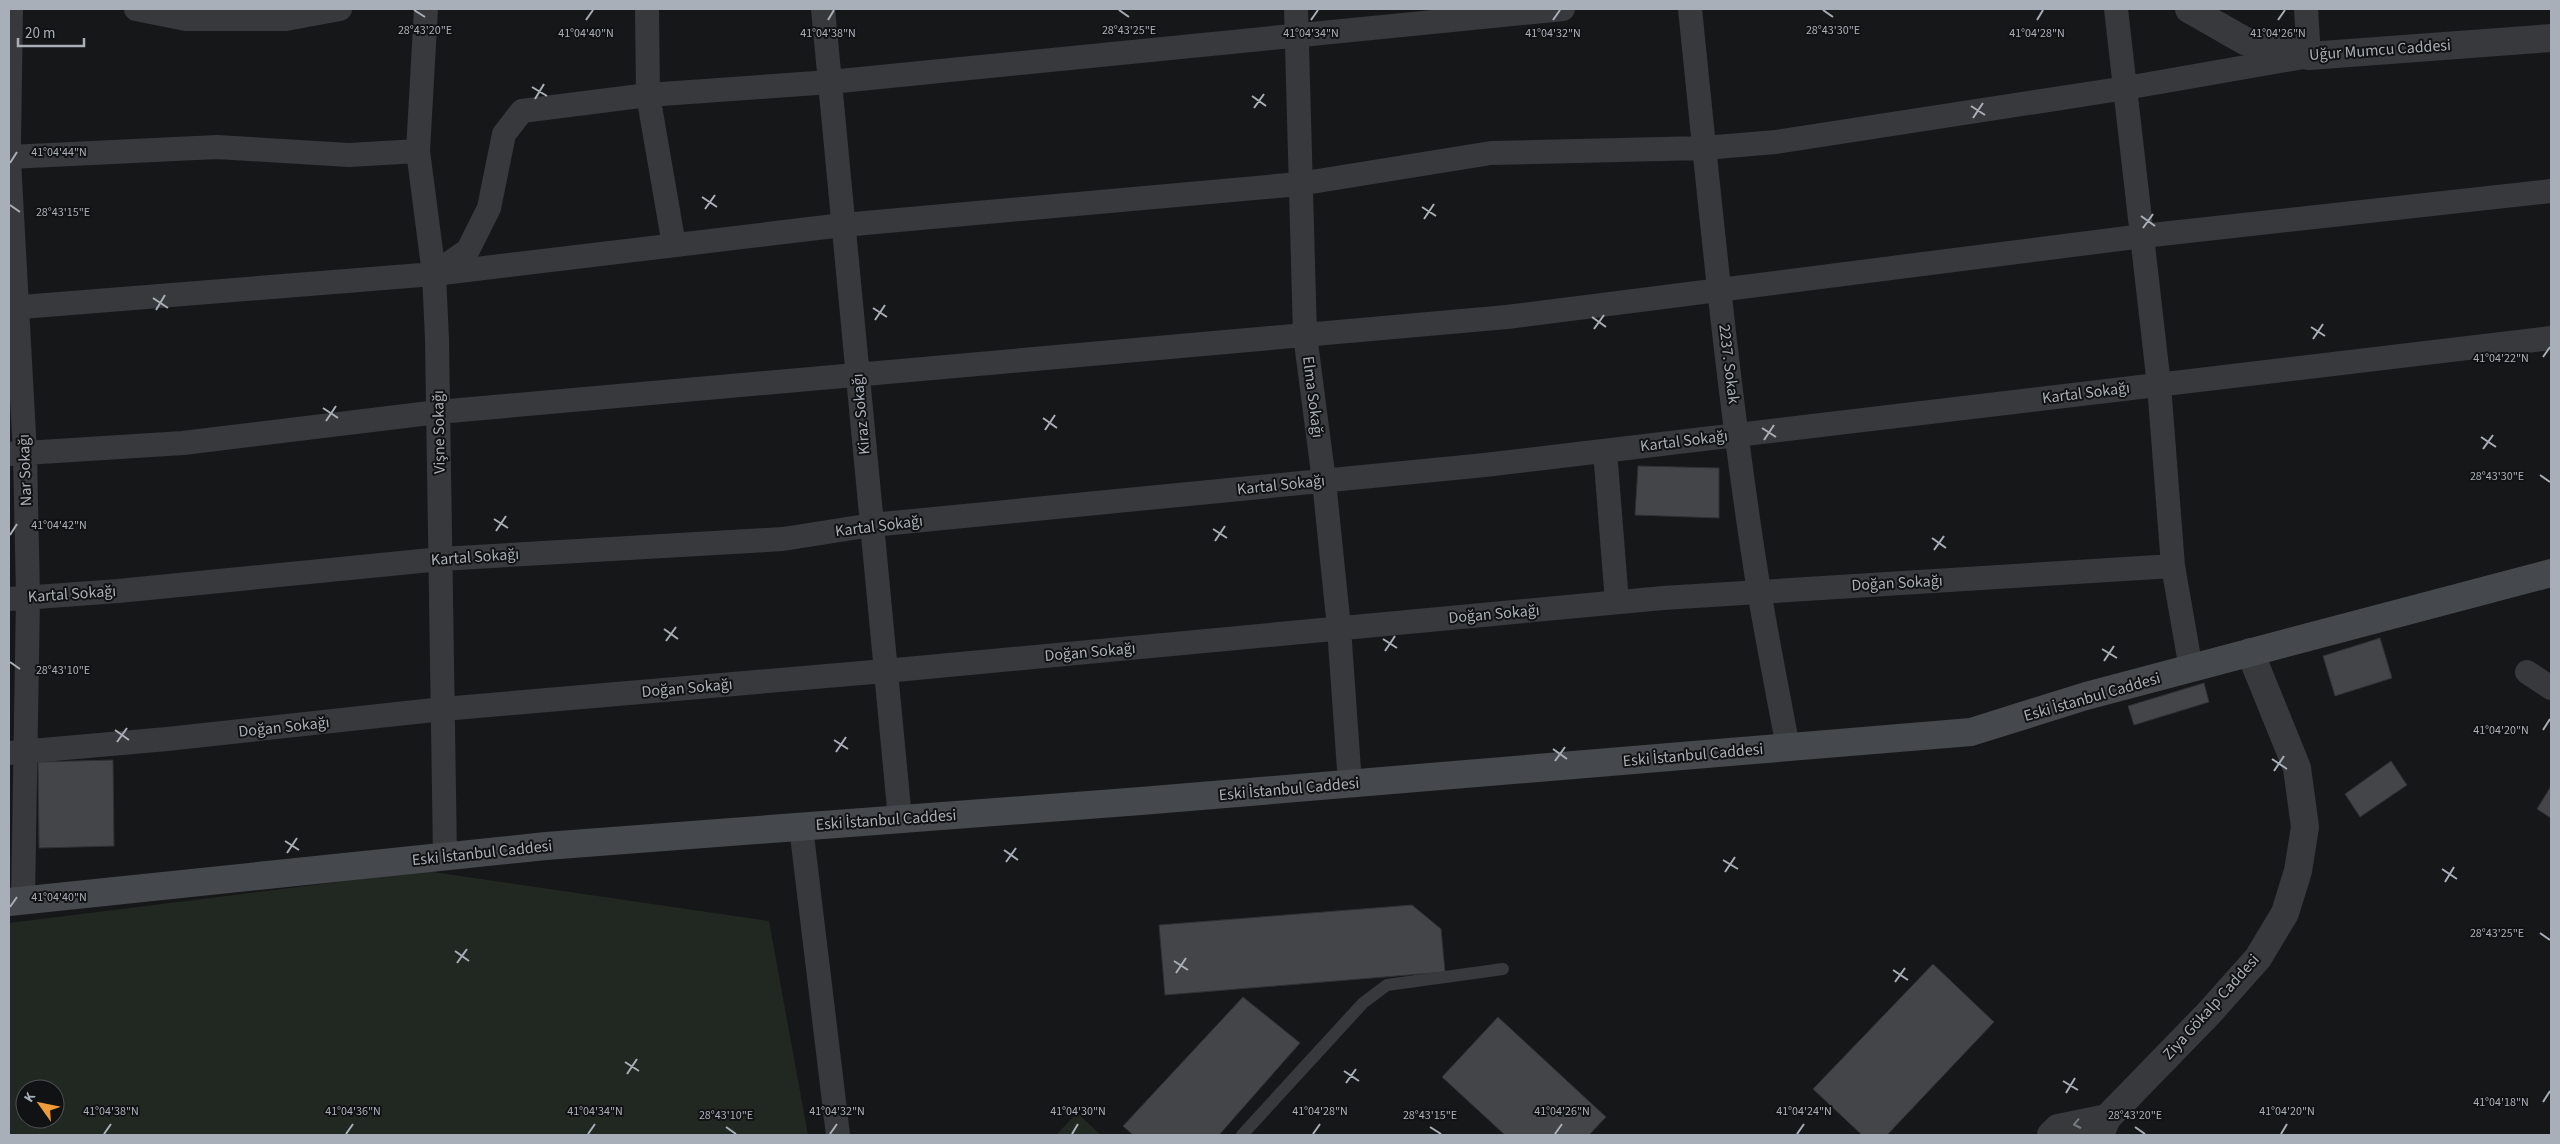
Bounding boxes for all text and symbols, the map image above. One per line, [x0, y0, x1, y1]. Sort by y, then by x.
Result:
scale bar [18, 15, 84, 47]
text: 28°43'20"E [398, 22, 452, 39]
text: 28°43'25"E [1102, 22, 1156, 39]
text: 28°43'30"E [1806, 22, 1860, 39]
text: 20 m [25, 23, 55, 44]
text: 41°04'40"N [558, 25, 614, 42]
text: 41°04'38"N [800, 25, 856, 42]
text: 41°04'34"N [1283, 25, 1339, 42]
text: 41°04'32"N [1525, 25, 1581, 42]
text: 41°04'28"N [2009, 25, 2065, 42]
text: 41°04'26"N [2250, 25, 2306, 42]
street label: Uğur Mumcu Caddesi [2308, 34, 2452, 66]
text: 41°04'44"N [31, 144, 87, 161]
text: 28°43'15"E [36, 204, 90, 221]
street label: 2237. Sokak [1713, 323, 1745, 405]
text: 41°04'22"N [2473, 350, 2529, 367]
street label: Elma Sokağı [1297, 355, 1329, 439]
street label: Kiraz Sokağı [846, 372, 876, 456]
street label: Kartal Sokağı [2041, 377, 2131, 409]
street label: Vişne Sokağı [427, 390, 451, 474]
street label: Kartal Sokağı [1639, 425, 1729, 457]
street label: Nar Sokağı [13, 434, 37, 506]
text: 28°43'30"E [2470, 468, 2524, 485]
street label: Kartal Sokağı [1236, 469, 1326, 501]
street label: Kartal Sokağı [834, 510, 924, 542]
text: 41°04'42"N [31, 517, 87, 534]
street label: Kartal Sokağı [430, 543, 520, 571]
street label: Doğan Sokağı [1851, 570, 1943, 596]
street label: Kartal Sokağı [27, 580, 117, 608]
street label: Doğan Sokağı [1448, 599, 1540, 629]
street label: Doğan Sokağı [1044, 637, 1136, 667]
text: 28°43'10"E [36, 662, 90, 679]
street label: Eski İstanbul Caddesi [2021, 667, 2163, 727]
street label: Doğan Sokağı [641, 673, 733, 703]
street label: Doğan Sokağı [237, 711, 331, 743]
text: 41°04'20"N [2473, 722, 2529, 739]
street label: Eski İstanbul Caddesi [1622, 738, 1764, 772]
street label: Eski İstanbul Caddesi [1218, 772, 1360, 806]
street label: Eski İstanbul Caddesi [815, 804, 957, 836]
street label: Eski İstanbul Caddesi [411, 835, 553, 871]
text: 41°04'40"N [31, 889, 87, 906]
text: 28°43'25"E [2470, 925, 2524, 942]
street label: Ziya Gökalp Caddesi [2158, 949, 2264, 1065]
north arrow [15, 1079, 65, 1129]
text: K [19, 1088, 41, 1107]
text: 41°04'18"N [2473, 1094, 2529, 1111]
text: 41°04'38"N [83, 1103, 139, 1120]
text: 41°04'36"N [325, 1103, 381, 1120]
text: 41°04'34"N [567, 1103, 623, 1120]
text: 41°04'32"N [809, 1103, 865, 1120]
text: 41°04'30"N [1050, 1103, 1106, 1120]
text: 41°04'28"N [1292, 1103, 1348, 1120]
text: 41°04'26"N [1534, 1103, 1590, 1120]
text: 41°04'24"N [1776, 1103, 1832, 1120]
text: 41°04'20"N [2259, 1103, 2315, 1120]
text: 28°43'10"E [699, 1107, 753, 1124]
text: 28°43'15"E [1403, 1107, 1457, 1124]
text: 28°43'20"E [2108, 1107, 2162, 1124]
one-way arrow [2073, 1118, 2082, 1128]

